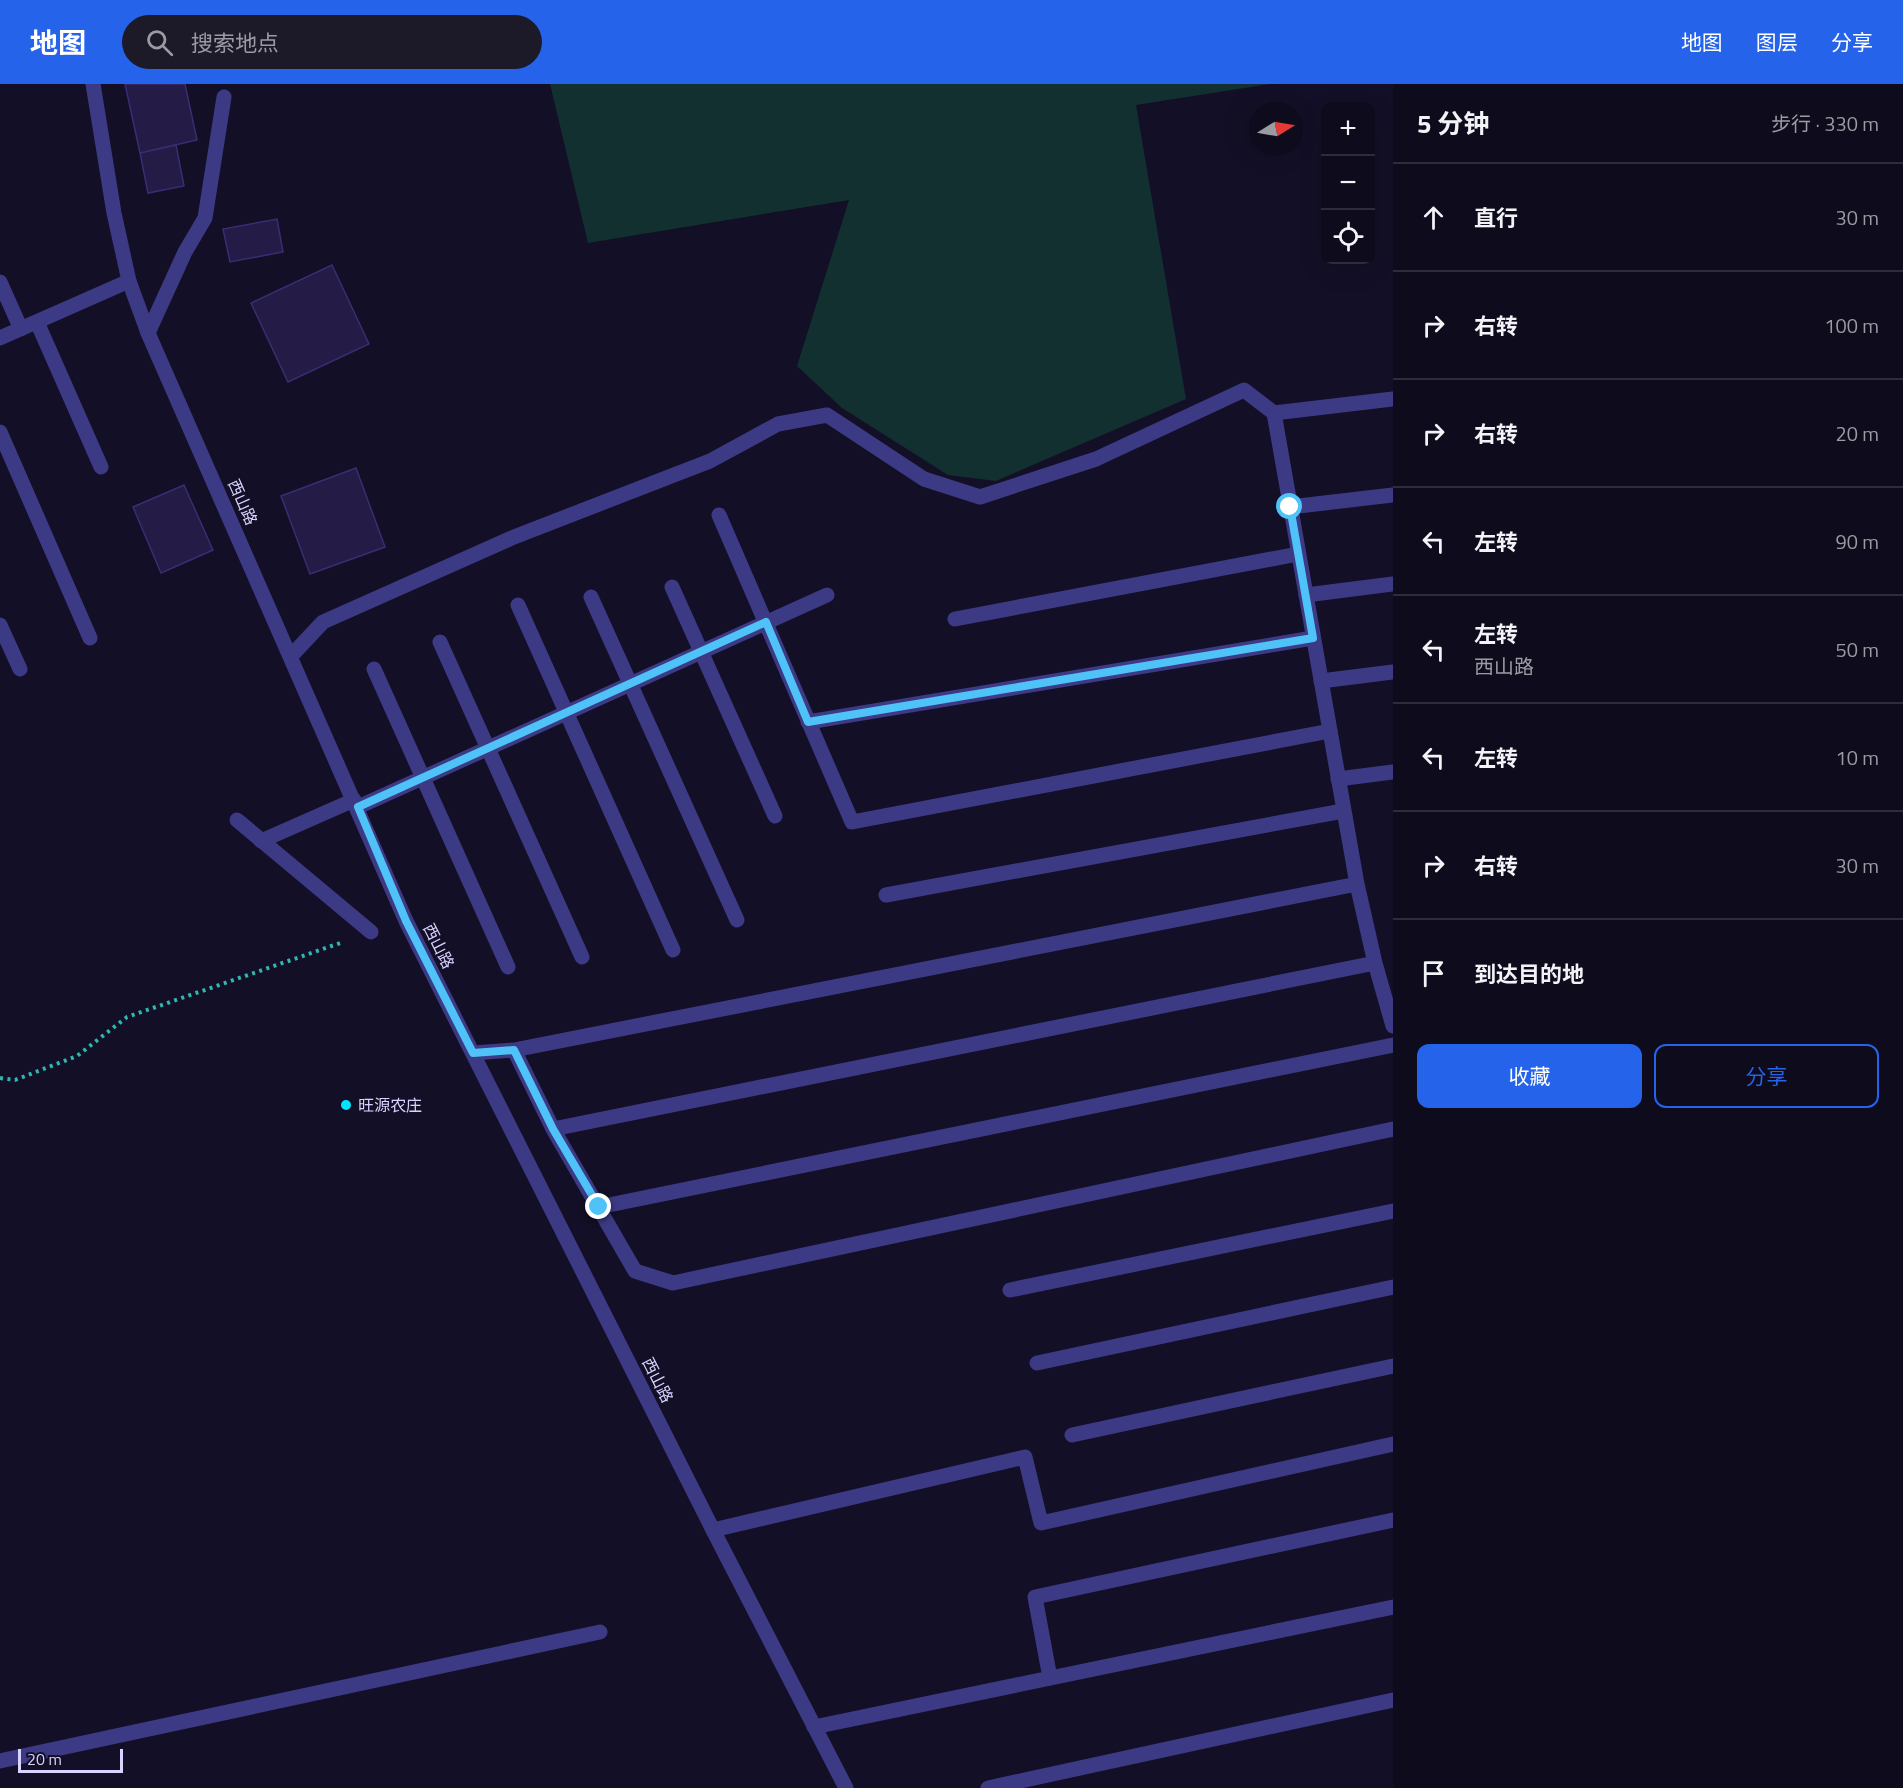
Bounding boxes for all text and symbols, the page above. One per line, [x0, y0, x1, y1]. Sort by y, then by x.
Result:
search box [122, 15, 542, 69]
text: 地图 [30, 21, 86, 64]
icon: search [143, 26, 176, 59]
text: 搜索地点 [191, 26, 279, 60]
text: 地图 [1681, 26, 1723, 58]
text: 图层 [1756, 26, 1798, 58]
text: 分享 [1831, 26, 1873, 58]
north arrow [1249, 102, 1303, 156]
map controls [1321, 102, 1375, 264]
button: + [1321, 102, 1375, 156]
text: 5 分钟 [1417, 104, 1489, 143]
text: 步行 · 330 m [1771, 108, 1879, 139]
button: − [1321, 156, 1375, 210]
icon: ahead [1417, 201, 1450, 234]
text: 直行 [1474, 201, 1518, 235]
text: 30 m [1835, 202, 1879, 233]
button: locate [1321, 210, 1375, 264]
icon: right [1417, 309, 1450, 342]
text: 右转 [1474, 309, 1518, 343]
text: 100 m [1824, 310, 1879, 341]
icon: right [1417, 417, 1450, 450]
text: 右转 [1474, 417, 1518, 451]
text: 20 m [1835, 418, 1879, 449]
street label: 西山路 [222, 475, 264, 529]
route start [1276, 493, 1302, 519]
icon: left [1417, 525, 1450, 558]
text: 左转 [1474, 525, 1518, 559]
text: 90 m [1835, 526, 1879, 557]
text: 左转 [1474, 617, 1518, 651]
icon: left [1417, 633, 1450, 666]
text: 50 m [1835, 634, 1879, 665]
text: 西山路 [1474, 651, 1534, 682]
icon: left [1417, 741, 1450, 774]
text: 左转 [1474, 741, 1518, 775]
text: 10 m [1835, 742, 1879, 773]
icon: right [1417, 849, 1450, 882]
text: 右转 [1474, 849, 1518, 883]
text: 30 m [1835, 850, 1879, 881]
street label: 西山路 [417, 919, 461, 973]
icon: arrive [1417, 957, 1450, 990]
text: 到达目的地 [1474, 957, 1584, 991]
button: 收藏 [1417, 1044, 1642, 1108]
button: 分享 [1654, 1044, 1879, 1108]
place label: 旺源农庄 [358, 1093, 422, 1117]
marker: 旺源农庄 [339, 1098, 353, 1112]
route end [585, 1193, 611, 1219]
street label: 西山路 [636, 1353, 680, 1407]
scale bar [18, 1746, 123, 1774]
text: 20 m [27, 1747, 62, 1771]

